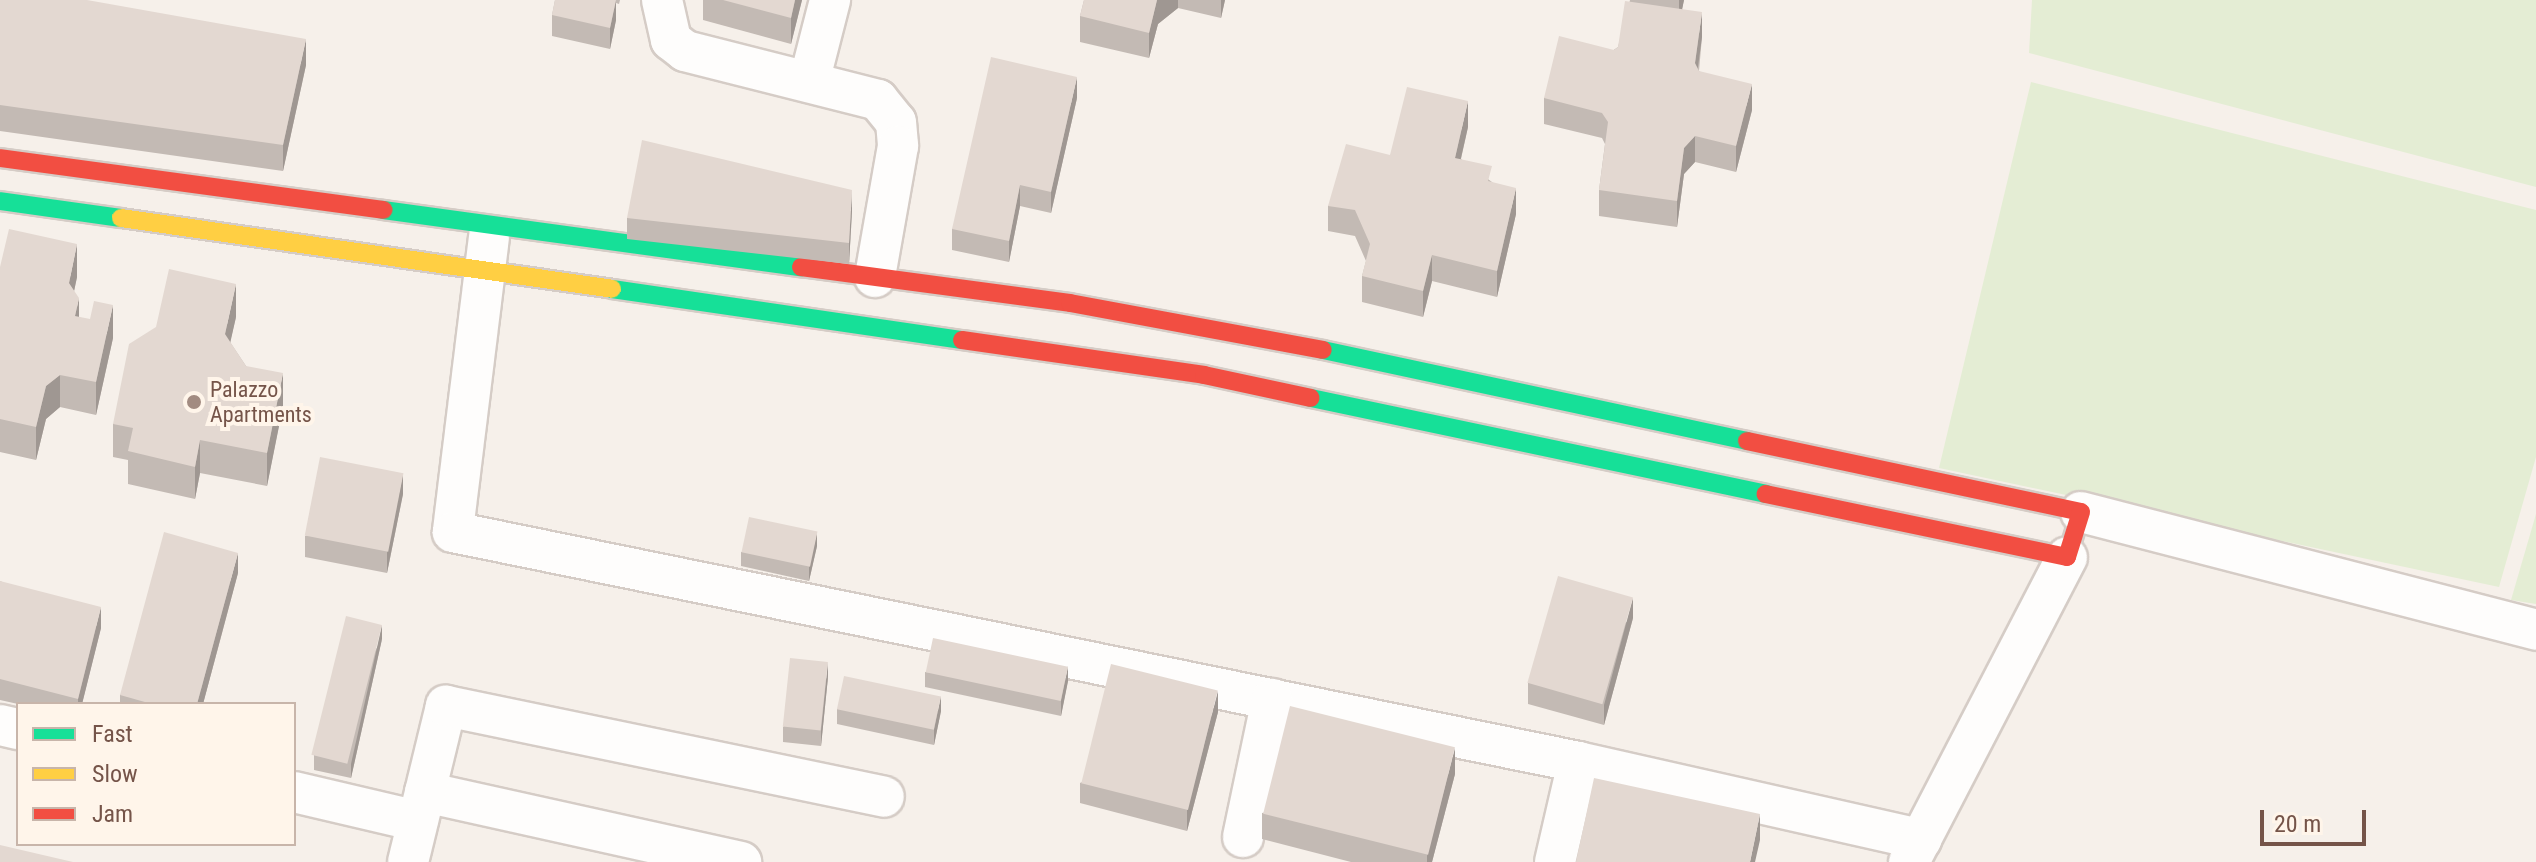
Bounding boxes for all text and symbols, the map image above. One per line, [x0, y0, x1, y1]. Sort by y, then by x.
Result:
place label: Palazzo Apartments [210, 376, 312, 428]
marker: Palazzo Apartments [185, 393, 203, 411]
legend [16, 702, 296, 846]
text: Fast [92, 720, 133, 748]
text: Slow [92, 760, 138, 788]
scale bar [2264, 794, 2370, 844]
text: Jam [92, 800, 133, 828]
text: 20 m [2274, 810, 2321, 838]

